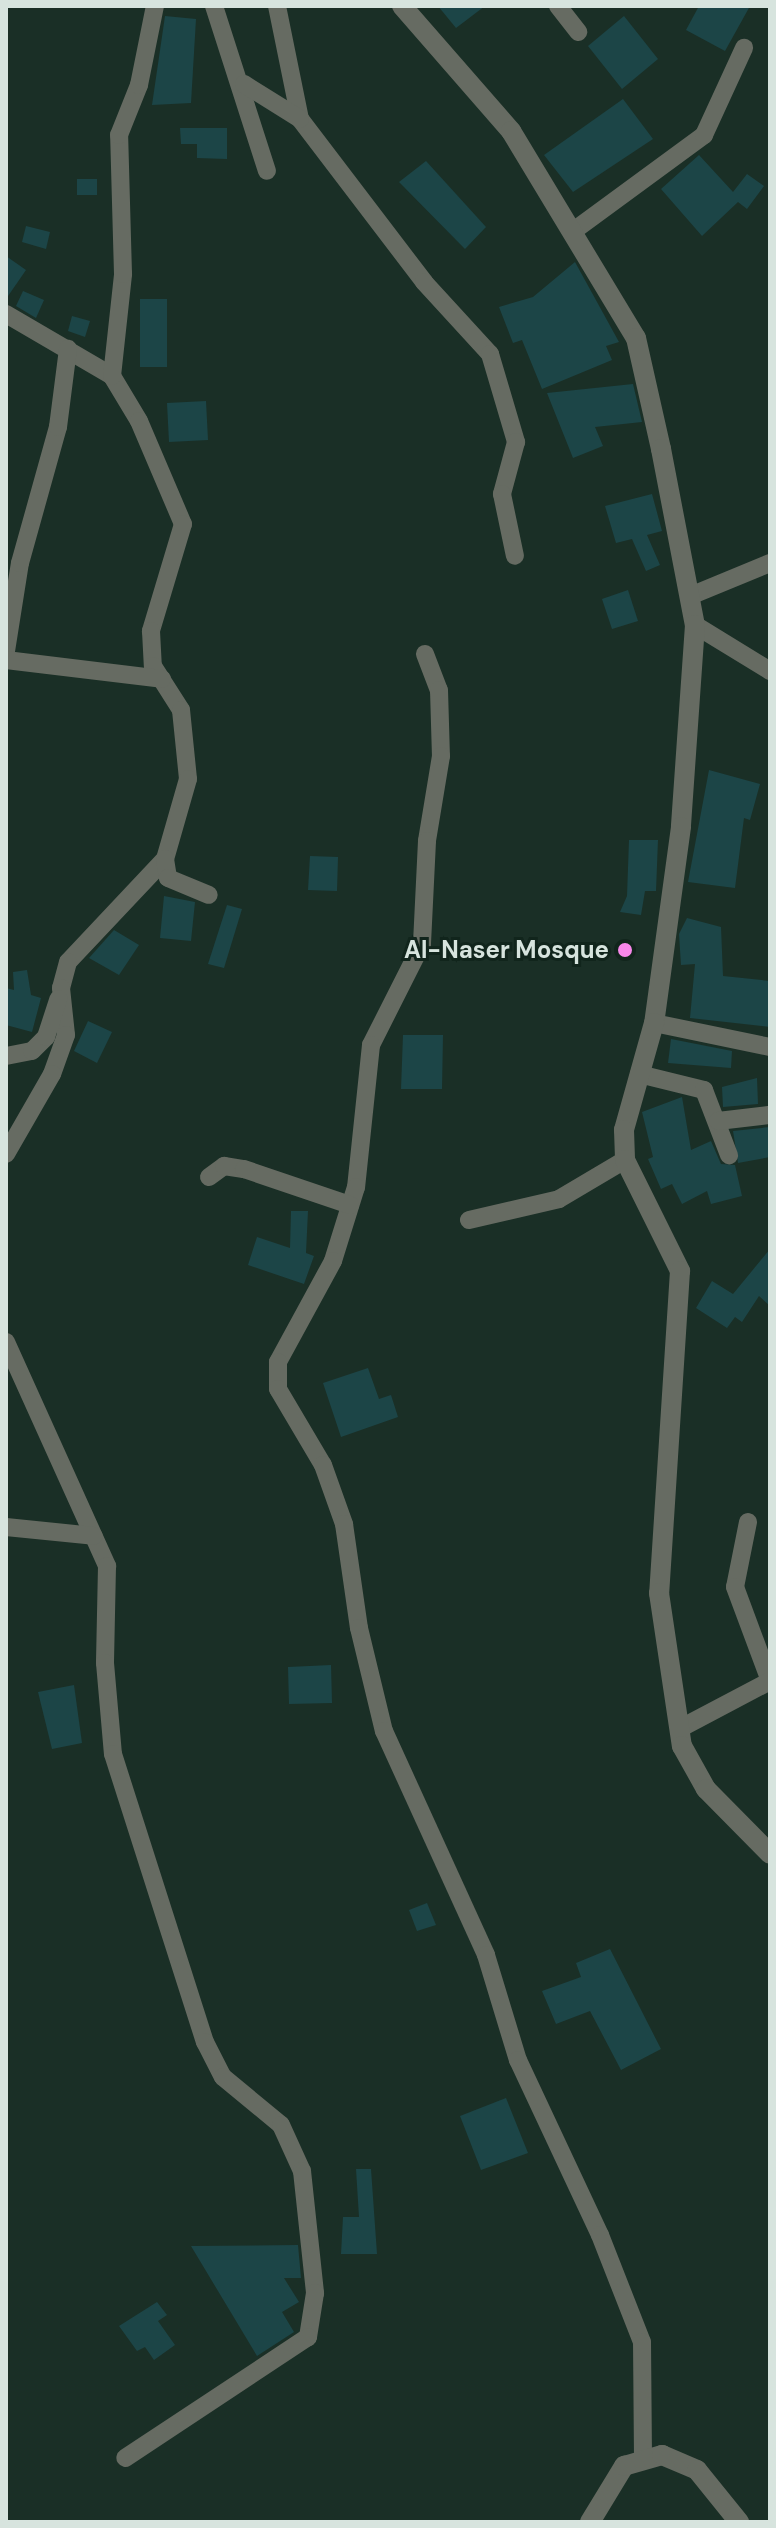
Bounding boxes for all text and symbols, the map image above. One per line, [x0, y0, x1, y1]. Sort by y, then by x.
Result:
place label: Al-Naser Mosque [404, 936, 609, 964]
marker: Al-Naser Mosque [616, 941, 634, 959]

